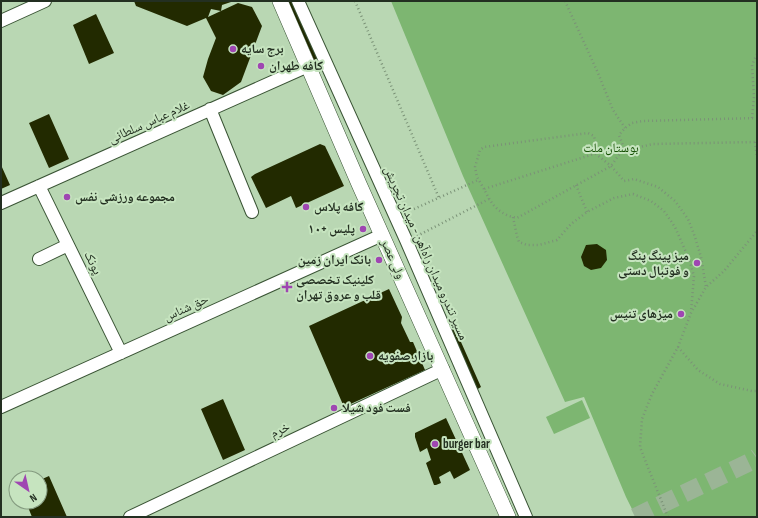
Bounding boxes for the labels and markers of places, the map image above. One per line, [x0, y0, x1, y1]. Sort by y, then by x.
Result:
place label: برج سایه [241, 41, 284, 57]
marker: برج سایه [228, 44, 238, 54]
place label: کافه طهران [269, 58, 323, 74]
marker: کافه طهران [256, 61, 266, 71]
place label: مجموعه ورزشی نفس [75, 189, 175, 205]
marker: مجموعه ورزشی نفس [62, 192, 72, 202]
place label: کافه پلاس [314, 199, 364, 215]
marker: کافه پلاس [301, 202, 311, 212]
place label: پلیس +۱۰ [308, 221, 355, 237]
marker: پلیس +۱۰ [358, 224, 368, 234]
place label: میز پینگ پنگ و فوتبال دستی [618, 248, 689, 279]
place label: بانک ایران زمین [298, 252, 371, 268]
marker: بانک ایران زمین [374, 255, 384, 265]
marker: میز پینگ پنگ و فوتبال دستی [692, 258, 702, 268]
place label: کلینیک تخصصی قلب و عروق تهران [296, 272, 381, 303]
marker: کلینیک تخصصی قلب و عروق تهران [281, 281, 293, 293]
place label: میزهای تنیس [610, 306, 673, 322]
marker: میزهای تنیس [676, 309, 686, 319]
place label: بازار صفویه [378, 348, 434, 364]
marker: بازار صفویه [365, 351, 375, 361]
place label: فست فود شیلا [342, 400, 411, 416]
marker: فست فود شیلا [329, 403, 339, 413]
place label: burger bar [443, 436, 490, 452]
marker: burger bar [430, 439, 440, 449]

